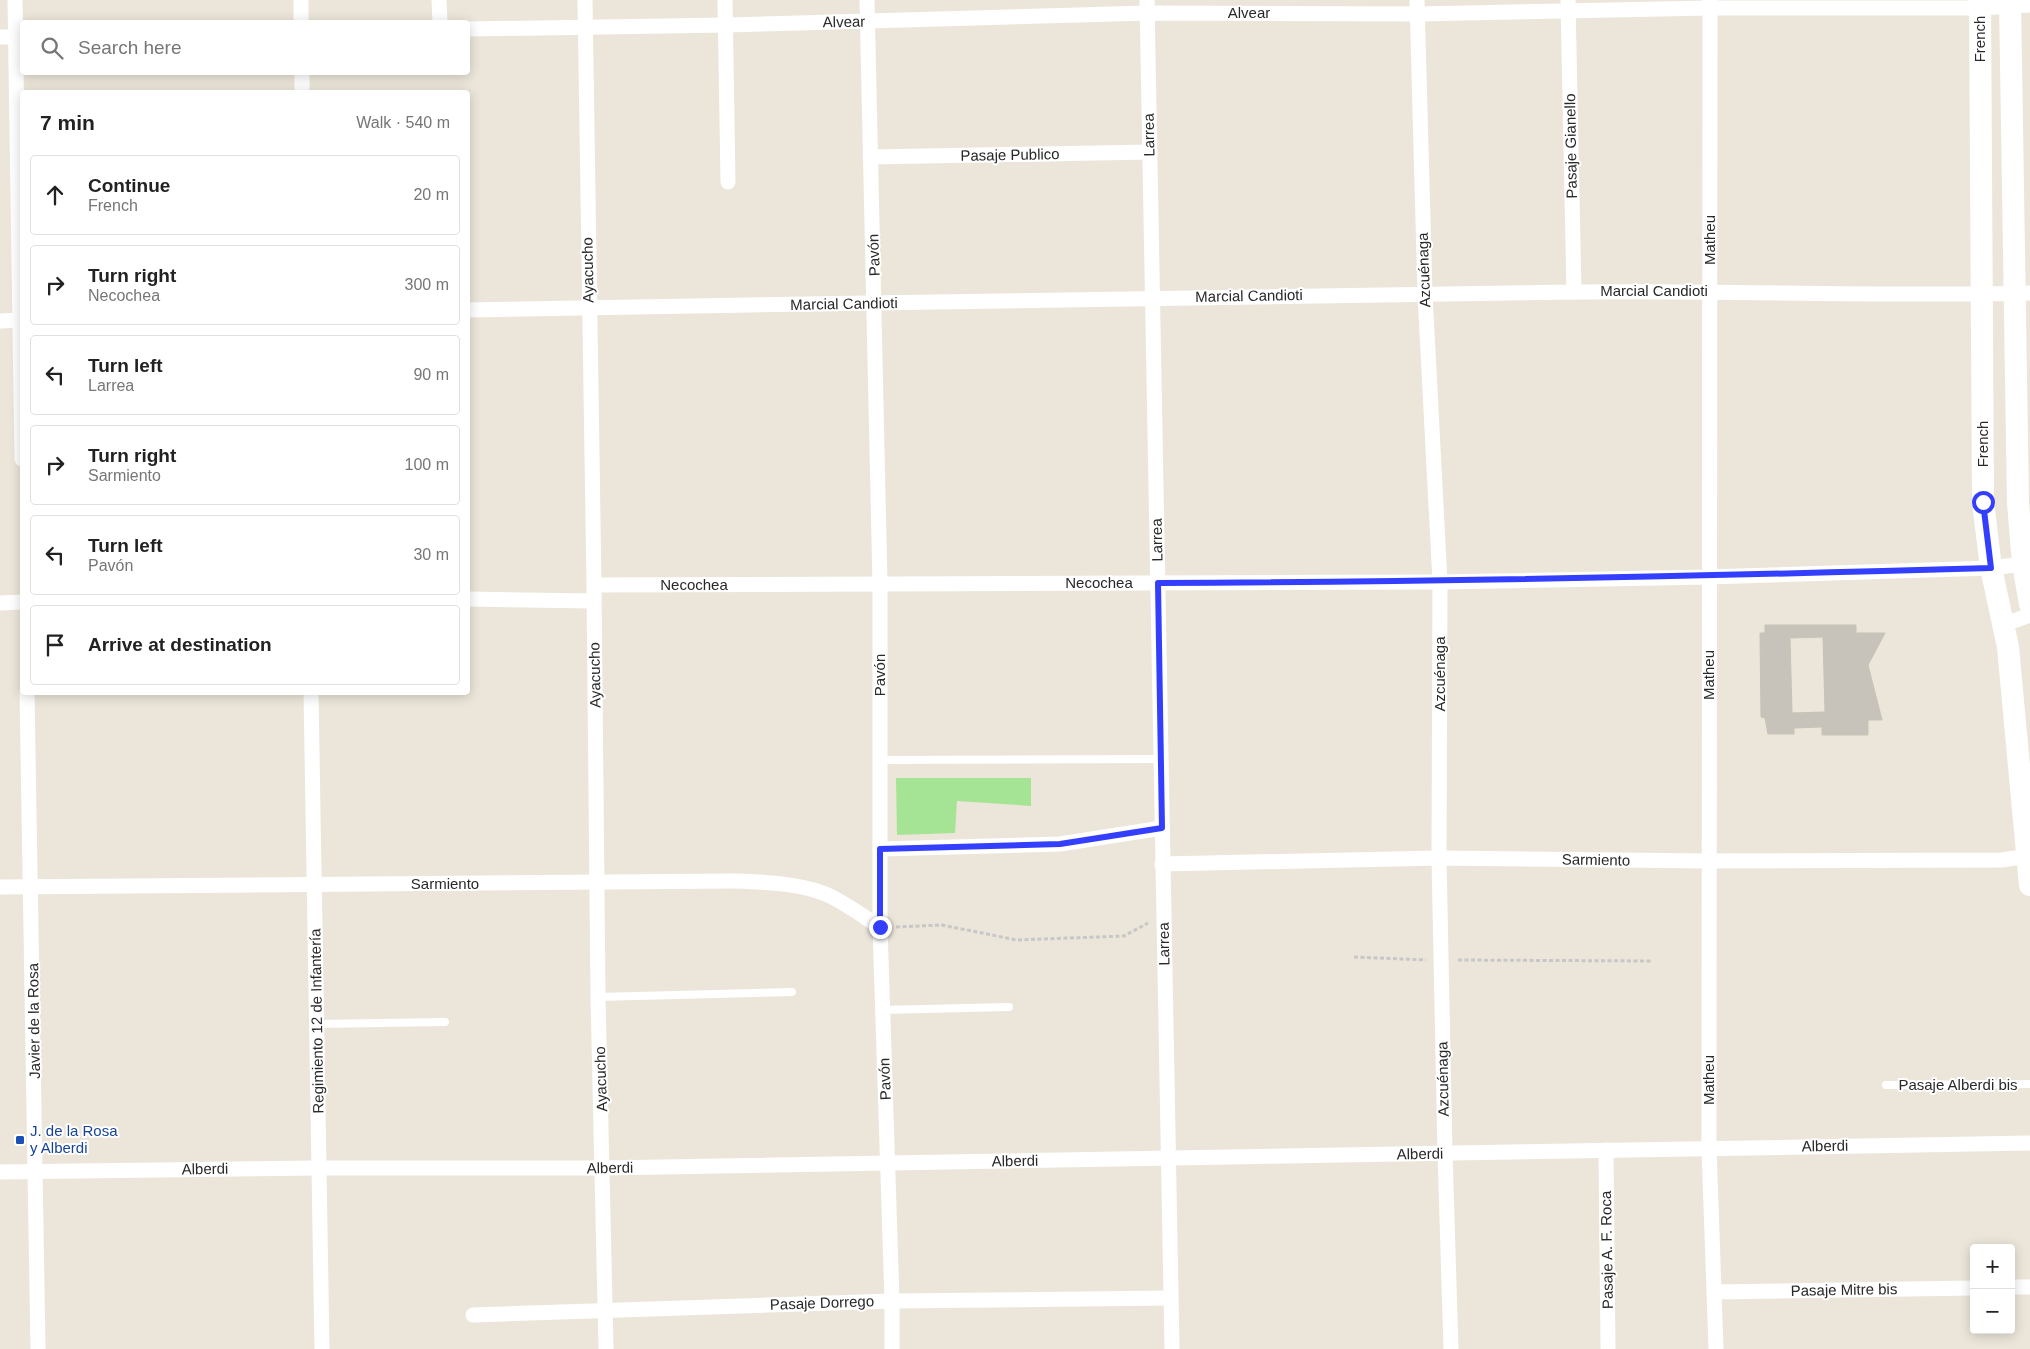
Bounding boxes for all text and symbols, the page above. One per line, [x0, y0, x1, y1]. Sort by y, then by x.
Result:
street label: Alvear [1228, 4, 1270, 21]
street label: Alvear [823, 13, 865, 30]
street label: French [1971, 16, 1988, 62]
search box [20, 20, 470, 75]
icon: search [38, 34, 66, 62]
text: Search here [78, 37, 182, 58]
street label: Pasaje Gianello [1561, 93, 1580, 199]
text: 7 min [40, 111, 95, 134]
street label: Larrea [1140, 113, 1157, 157]
text: Walk · 540 m [356, 114, 450, 131]
street label: Pasaje Publico [960, 145, 1060, 164]
text: Continue [88, 175, 170, 196]
icon: ahead [41, 181, 69, 209]
text: 20 m [413, 186, 449, 203]
text: French [88, 197, 138, 214]
street label: Matheu [1701, 215, 1718, 265]
street label: Azcuénaga [1414, 232, 1433, 308]
street label: Pavón [864, 233, 883, 277]
street label: Ayacucho [578, 237, 597, 303]
text: Turn right [88, 265, 176, 286]
icon: right [41, 271, 69, 299]
text: 300 m [405, 276, 449, 293]
street label: Marcial Candioti [1600, 282, 1708, 299]
street label: Marcial Candioti [1195, 286, 1303, 305]
text: Necochea [88, 287, 160, 304]
street label: Marcial Candioti [790, 294, 898, 313]
text: Turn left [88, 355, 163, 376]
icon: left [41, 361, 69, 389]
text: 90 m [413, 366, 449, 383]
text: Larrea [88, 377, 134, 394]
street label: French [1974, 421, 1991, 467]
text: Turn right [88, 445, 176, 466]
icon: right [41, 451, 69, 479]
text: 100 m [405, 456, 449, 473]
text: Sarmiento [88, 467, 161, 484]
route start [1972, 491, 1995, 514]
street label: Larrea [1148, 518, 1165, 562]
text: Turn left [88, 535, 163, 556]
icon: left [41, 541, 69, 569]
text: 30 m [413, 546, 449, 563]
text: Pavón [88, 557, 133, 574]
street label: Necochea [1065, 574, 1133, 591]
street label: Necochea [660, 576, 728, 593]
icon: arrive [41, 631, 69, 659]
text: Arrive at destination [88, 634, 272, 655]
street label: Azcuénaga [1431, 636, 1448, 712]
street label: Ayacucho [585, 642, 604, 708]
street label: Matheu [1700, 650, 1717, 700]
street label: Pavón [871, 654, 888, 696]
street label: Sarmiento [1562, 850, 1630, 869]
street label: Sarmiento [411, 875, 479, 892]
route end [869, 916, 892, 939]
street label: Larrea [1155, 922, 1172, 966]
street label: Regimiento 12 de Infantería [306, 928, 327, 1114]
street label: Javier de la Rosa [24, 962, 43, 1079]
street label: Azcuénaga [1433, 1041, 1452, 1117]
street label: Ayacucho [591, 1046, 610, 1112]
street label: Matheu [1700, 1055, 1717, 1105]
street label: Pavón [875, 1057, 894, 1101]
street label: Pasaje Alberdi bis [1898, 1076, 2018, 1093]
place label: J. de la Rosa y Alberdi [30, 1122, 118, 1156]
marker: J. de la Rosa y Alberdi [14, 1134, 26, 1146]
street label: Alberdi [1801, 1137, 1848, 1154]
street label: Alberdi [1396, 1145, 1443, 1162]
street label: Alberdi [991, 1152, 1038, 1169]
street label: Alberdi [586, 1159, 633, 1176]
street label: Alberdi [181, 1160, 228, 1177]
street label: Pasaje A. F. Roca [1597, 1190, 1616, 1309]
map controls [1970, 1244, 2015, 1334]
button: + [1970, 1244, 2015, 1289]
street label: Pasaje Mitre bis [1790, 1280, 1897, 1299]
button: − [1970, 1289, 2015, 1334]
street label: Pasaje Dorrego [770, 1292, 874, 1313]

